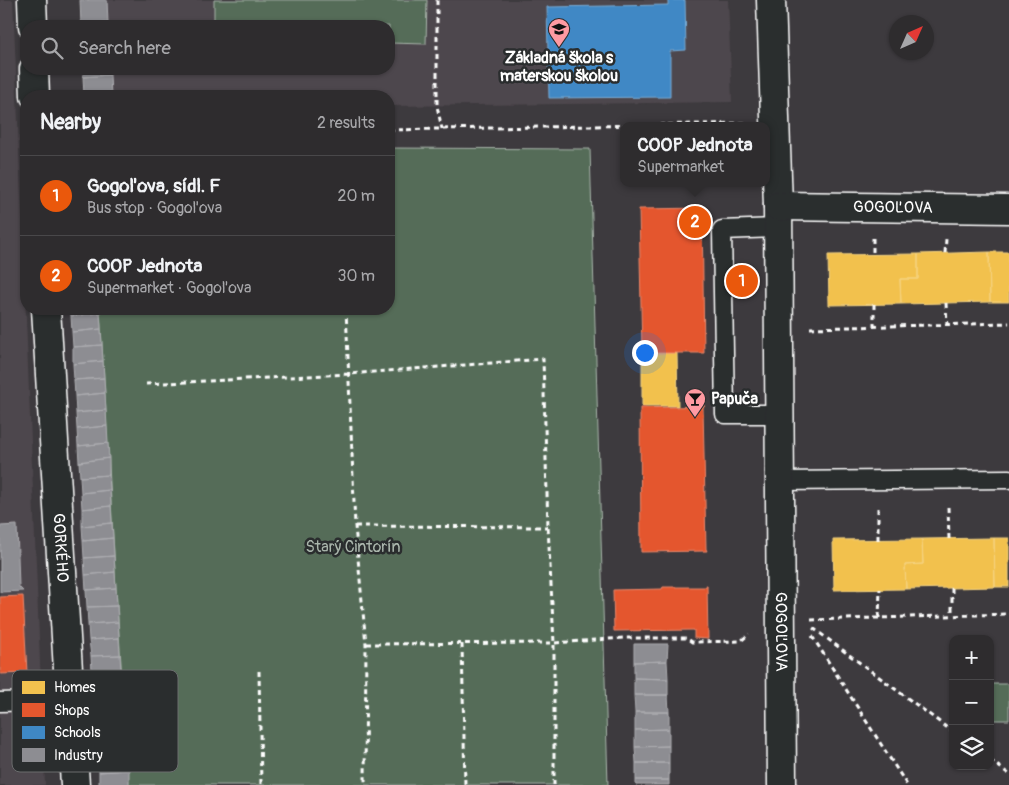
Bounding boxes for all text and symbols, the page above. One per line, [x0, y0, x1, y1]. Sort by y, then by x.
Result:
north arrow [889, 15, 934, 60]
school or university icon: Základná škola s materskou školou [547, 17, 571, 48]
search box [20, 20, 395, 75]
icon: search [38, 34, 66, 62]
text: Search here [78, 36, 171, 60]
place label: Základná škola s materskou školou [500, 48, 618, 86]
text: Nearby [40, 109, 101, 136]
text: 2 results [317, 113, 375, 133]
popup [620, 122, 770, 187]
text: COOP Jednota [637, 133, 753, 157]
text: Supermarket [637, 157, 724, 177]
text: Gogoľova, sídl. F [87, 174, 221, 198]
text: 1 [53, 186, 59, 206]
text: 20 m [337, 186, 375, 206]
street label: GOGOĽOVA [853, 197, 933, 218]
text: Bus stop · Gogoľova [87, 198, 222, 218]
pin: 2 [679, 203, 711, 241]
text: COOP Jednota [87, 254, 202, 278]
pin: 1 [726, 262, 758, 300]
text: 2 [52, 266, 60, 286]
text: 30 m [337, 266, 375, 286]
text: Supermarket · Gogoľova [87, 278, 251, 298]
your location [632, 340, 658, 366]
bar icon: Papuča [683, 387, 707, 418]
place label: Papuča [711, 389, 759, 409]
street label: GORKÉHO [48, 513, 73, 583]
park label: Starý Cintorín [306, 537, 401, 557]
street label: GOGOĽOVA [771, 592, 791, 672]
map controls [949, 635, 994, 770]
button: + [949, 635, 994, 680]
legend [12, 670, 178, 772]
text: Homes [54, 679, 96, 696]
button: − [949, 680, 994, 725]
text: Shops [54, 702, 90, 719]
text: Schools [54, 724, 101, 741]
button: layers [949, 725, 994, 770]
text: Industry [54, 747, 103, 764]

